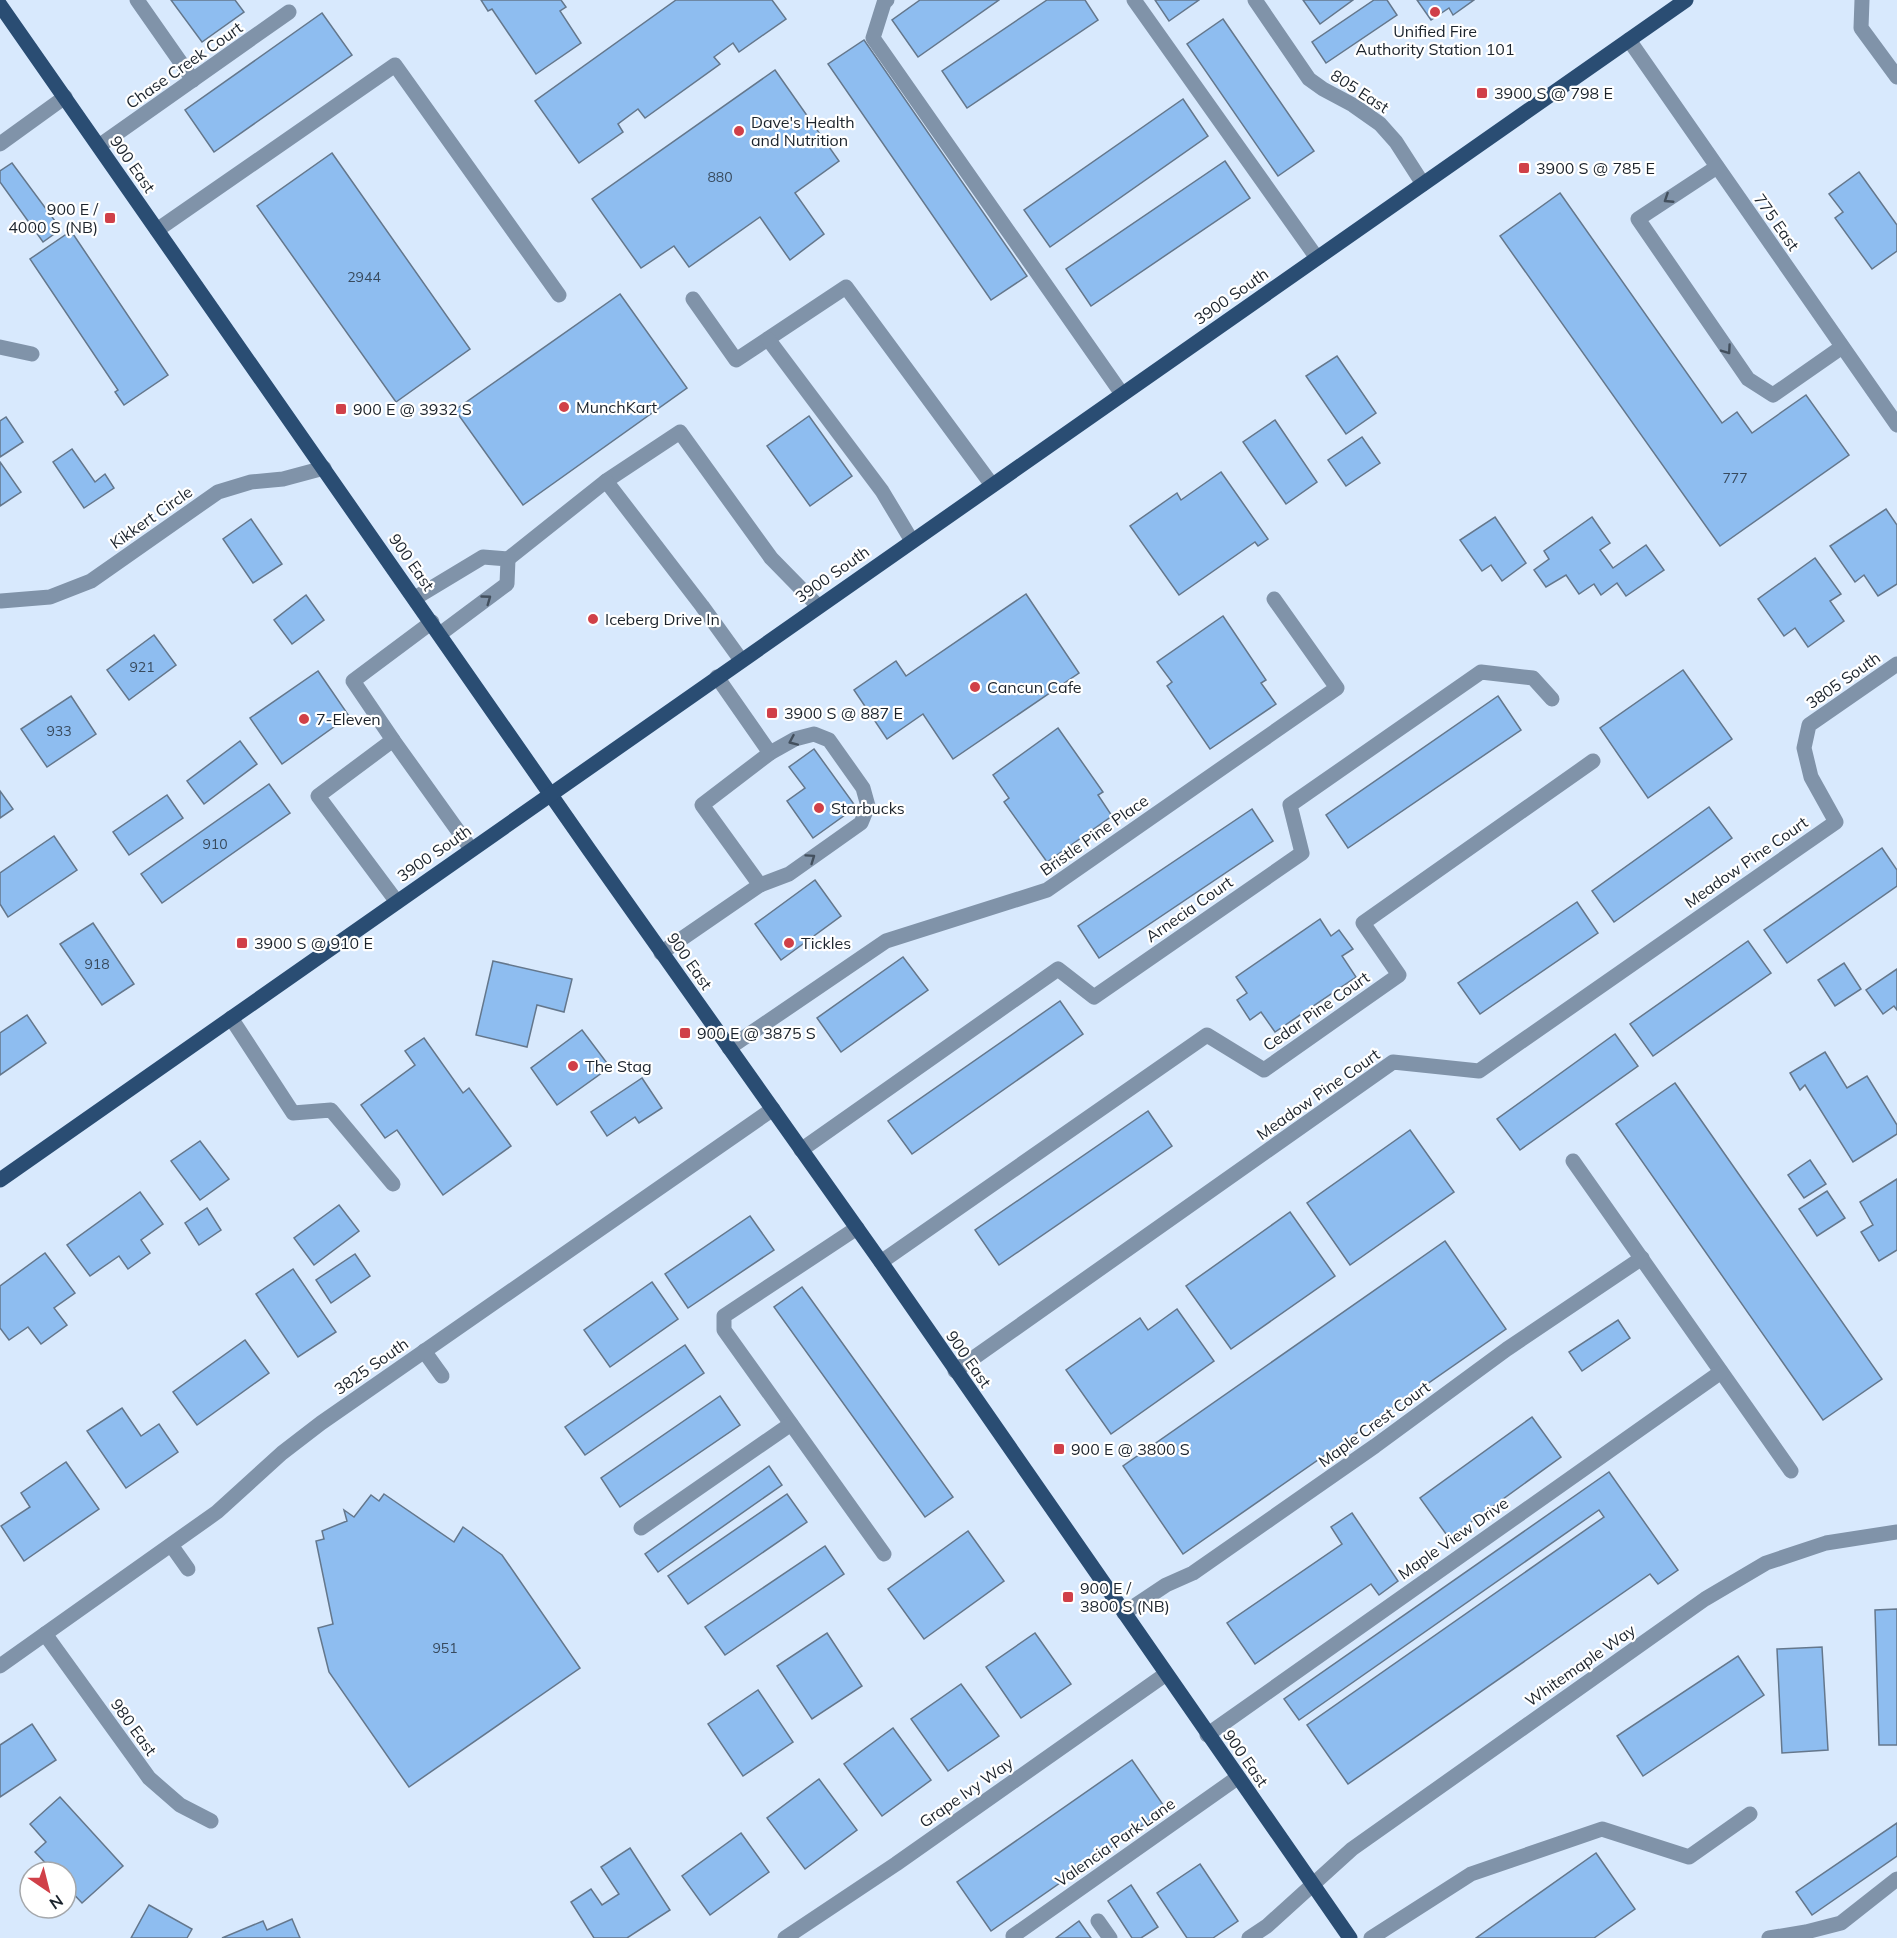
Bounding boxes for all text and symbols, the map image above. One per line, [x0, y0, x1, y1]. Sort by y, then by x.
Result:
marker: Unified Fire Authority Station 101 [1428, 5, 1442, 19]
street label: Chase Creek Court [122, 17, 246, 113]
place label: Unified Fire Authority Station 101 [1355, 21, 1515, 59]
street label: 805 East [1327, 65, 1393, 117]
place label: 3900 S @ 798 E [1494, 83, 1613, 103]
marker: 3900 S @ 798 E [1475, 86, 1489, 100]
place label: Dave's Health and Nutrition [751, 112, 855, 150]
marker: Dave's Health and Nutrition [732, 124, 746, 138]
street label: 900 East [106, 132, 160, 197]
place label: 3900 S @ 785 E [1536, 158, 1655, 178]
marker: 3900 S @ 785 E [1517, 161, 1531, 175]
house number: 880 [707, 168, 733, 186]
street label: 775 East [1750, 190, 1804, 255]
one-way arrow [1664, 192, 1674, 204]
place label: 900 E / 4000 S (NB) [8, 199, 98, 237]
marker: 900 E / 4000 S (NB) [103, 211, 117, 225]
street label: 3900 South [1190, 263, 1272, 329]
house number: 2944 [347, 268, 381, 286]
one-way arrow [1720, 344, 1732, 354]
place label: MunchKart [576, 397, 658, 417]
place label: 900 E @ 3932 S [353, 399, 472, 419]
marker: MunchKart [557, 400, 571, 414]
marker: 900 E @ 3932 S [334, 402, 348, 416]
house number: 777 [1722, 469, 1748, 487]
street label: Kikkert Circle [106, 481, 196, 553]
street label: 900 East [385, 530, 439, 595]
street label: 3900 South [791, 541, 873, 607]
one-way arrow [480, 595, 491, 606]
place label: Iceberg Drive In [605, 609, 720, 629]
marker: Iceberg Drive In [586, 612, 600, 626]
street label: 3805 South [1802, 647, 1884, 713]
house number: 921 [129, 658, 155, 676]
place label: Cancun Cafe [987, 677, 1082, 697]
marker: Cancun Cafe [968, 680, 982, 694]
place label: 3900 S @ 887 E [784, 703, 903, 723]
marker: 3900 S @ 887 E [765, 706, 779, 720]
place label: 7-Eleven [316, 709, 381, 729]
marker: 7-Eleven [297, 712, 311, 726]
house number: 933 [46, 722, 72, 740]
one-way arrow [789, 734, 800, 746]
street label: Bristle Pine Place [1036, 790, 1152, 880]
place label: Starbucks [831, 798, 905, 818]
marker: Starbucks [812, 801, 826, 815]
street label: Meadow Pine Court [1681, 812, 1812, 912]
street label: 3900 South [393, 820, 475, 886]
house number: 910 [202, 835, 228, 853]
one-way arrow [804, 854, 815, 865]
street label: Arnecia Court [1142, 871, 1237, 946]
street label: 900 East [663, 929, 717, 994]
place label: 3900 S @ 910 E [254, 933, 373, 953]
place label: Tickles [801, 933, 851, 953]
marker: 3900 S @ 910 E [235, 936, 249, 950]
marker: Tickles [782, 936, 796, 950]
house number: 918 [84, 955, 110, 973]
street label: Cedar Pine Court [1259, 967, 1373, 1055]
place label: 900 E @ 3875 S [697, 1023, 816, 1043]
marker: 900 E @ 3875 S [678, 1026, 692, 1040]
street label: Meadow Pine Court [1253, 1044, 1384, 1144]
place label: The Stag [585, 1056, 652, 1076]
marker: The Stag [566, 1059, 580, 1073]
street label: 900 East [942, 1327, 996, 1392]
street label: 3825 South [330, 1333, 412, 1399]
street label: Maple Crest Court [1314, 1377, 1434, 1471]
place label: 900 E @ 3800 S [1071, 1439, 1190, 1459]
marker: 900 E @ 3800 S [1052, 1442, 1066, 1456]
street label: Maple View Drive [1394, 1493, 1512, 1583]
place label: 900 E / 3800 S (NB) [1080, 1578, 1170, 1616]
marker: 900 E / 3800 S (NB) [1061, 1590, 1075, 1604]
street label: Whitemaple Way [1521, 1619, 1639, 1710]
house number: 951 [432, 1639, 458, 1657]
street label: 980 East [107, 1695, 162, 1760]
street label: 900 East [1219, 1726, 1273, 1791]
street label: Grape Ivy Way [915, 1752, 1017, 1832]
street label: Valencia Park Lane [1051, 1793, 1179, 1891]
north arrow [18, 1860, 78, 1920]
text: N [46, 1891, 67, 1914]

